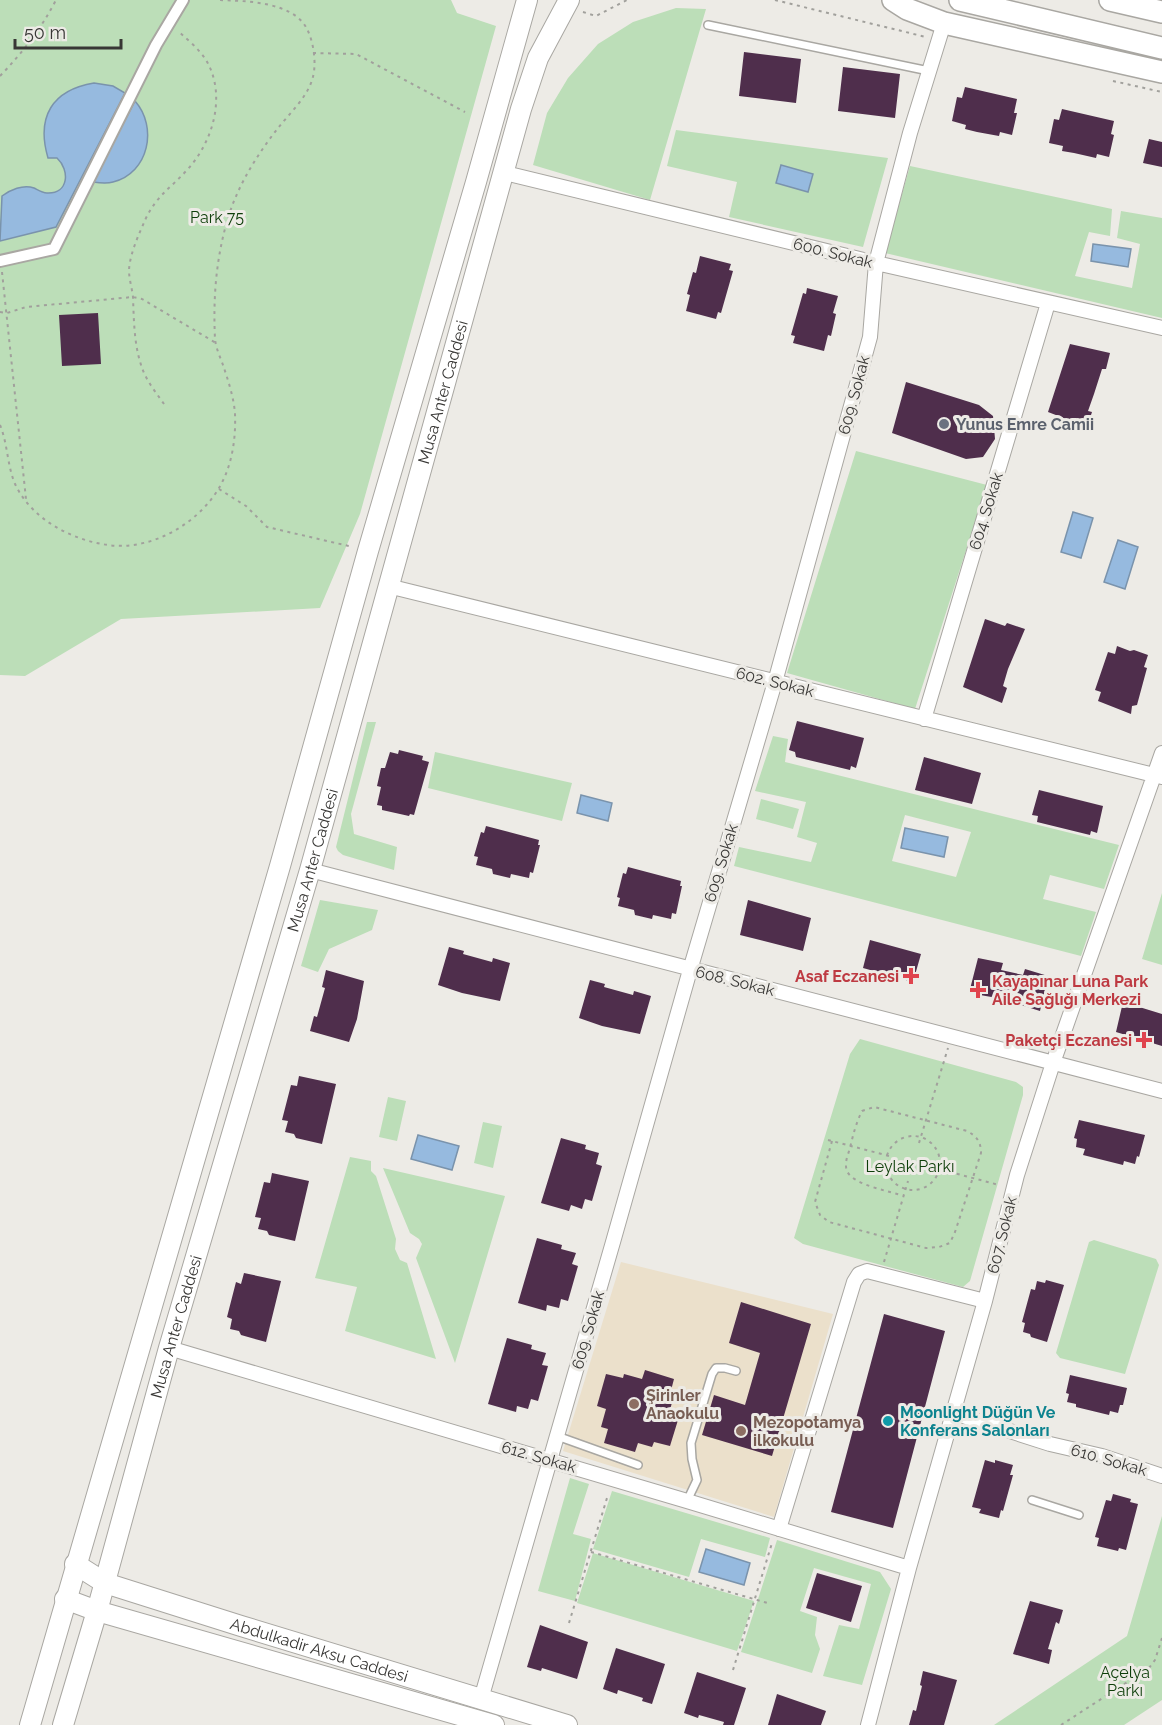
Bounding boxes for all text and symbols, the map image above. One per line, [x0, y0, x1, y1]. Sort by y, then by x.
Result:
scale bar [15, 12, 122, 50]
text: 50 m [24, 22, 66, 43]
park label: Park 75 [190, 208, 244, 227]
street label: 600. Sokak [791, 234, 875, 272]
street label: Musa Anter Caddesi [414, 318, 471, 466]
street label: 609. Sokak [834, 353, 874, 436]
place label: Yunus Emre Camii [956, 415, 1094, 434]
marker: Yunus Emre Camii [937, 417, 951, 431]
street label: 604. Sokak [965, 469, 1007, 552]
street label: 602. Sokak [734, 663, 816, 701]
street label: Musa Anter Caddesi [283, 787, 342, 934]
street label: 609. Sokak [700, 821, 742, 904]
street label: 608. Sokak [693, 962, 777, 1000]
place label: Asaf Eczanesi [795, 967, 899, 986]
marker: Asaf Eczanesi [904, 969, 918, 983]
place label: Kayapınar Luna Park Aile Sağlığı Merkezi [992, 972, 1148, 1009]
marker: Kayapınar Luna Park Aile Sağlığı Merkezi [969, 981, 987, 999]
place label: Paketçi Eczanesi [1005, 1031, 1132, 1050]
marker: Paketçi Eczanesi [1137, 1033, 1151, 1047]
park label: Leylak Parkı [866, 1157, 954, 1176]
street label: 607. Sokak [983, 1194, 1021, 1276]
street label: Musa Anter Caddesi [146, 1253, 205, 1400]
street label: 609. Sokak [568, 1288, 608, 1371]
place label: Şirinler Anaokulu [646, 1386, 719, 1423]
marker: Şirinler Anaokulu [627, 1397, 641, 1411]
place label: Moonlight Düğün Ve Konferans Salonları [900, 1403, 1056, 1440]
place label: Mezopotamya ilkokulu [753, 1413, 861, 1450]
marker: Moonlight Düğün Ve Konferans Salonları [881, 1414, 895, 1428]
marker: Mezopotamya ilkokulu [734, 1424, 748, 1438]
street label: 612. Sokak [499, 1437, 579, 1477]
street label: 610. Sokak [1069, 1440, 1150, 1480]
street label: Abdulkadir Aksu Caddesi [228, 1614, 411, 1686]
park label: Açelya Parkı [1100, 1663, 1150, 1700]

